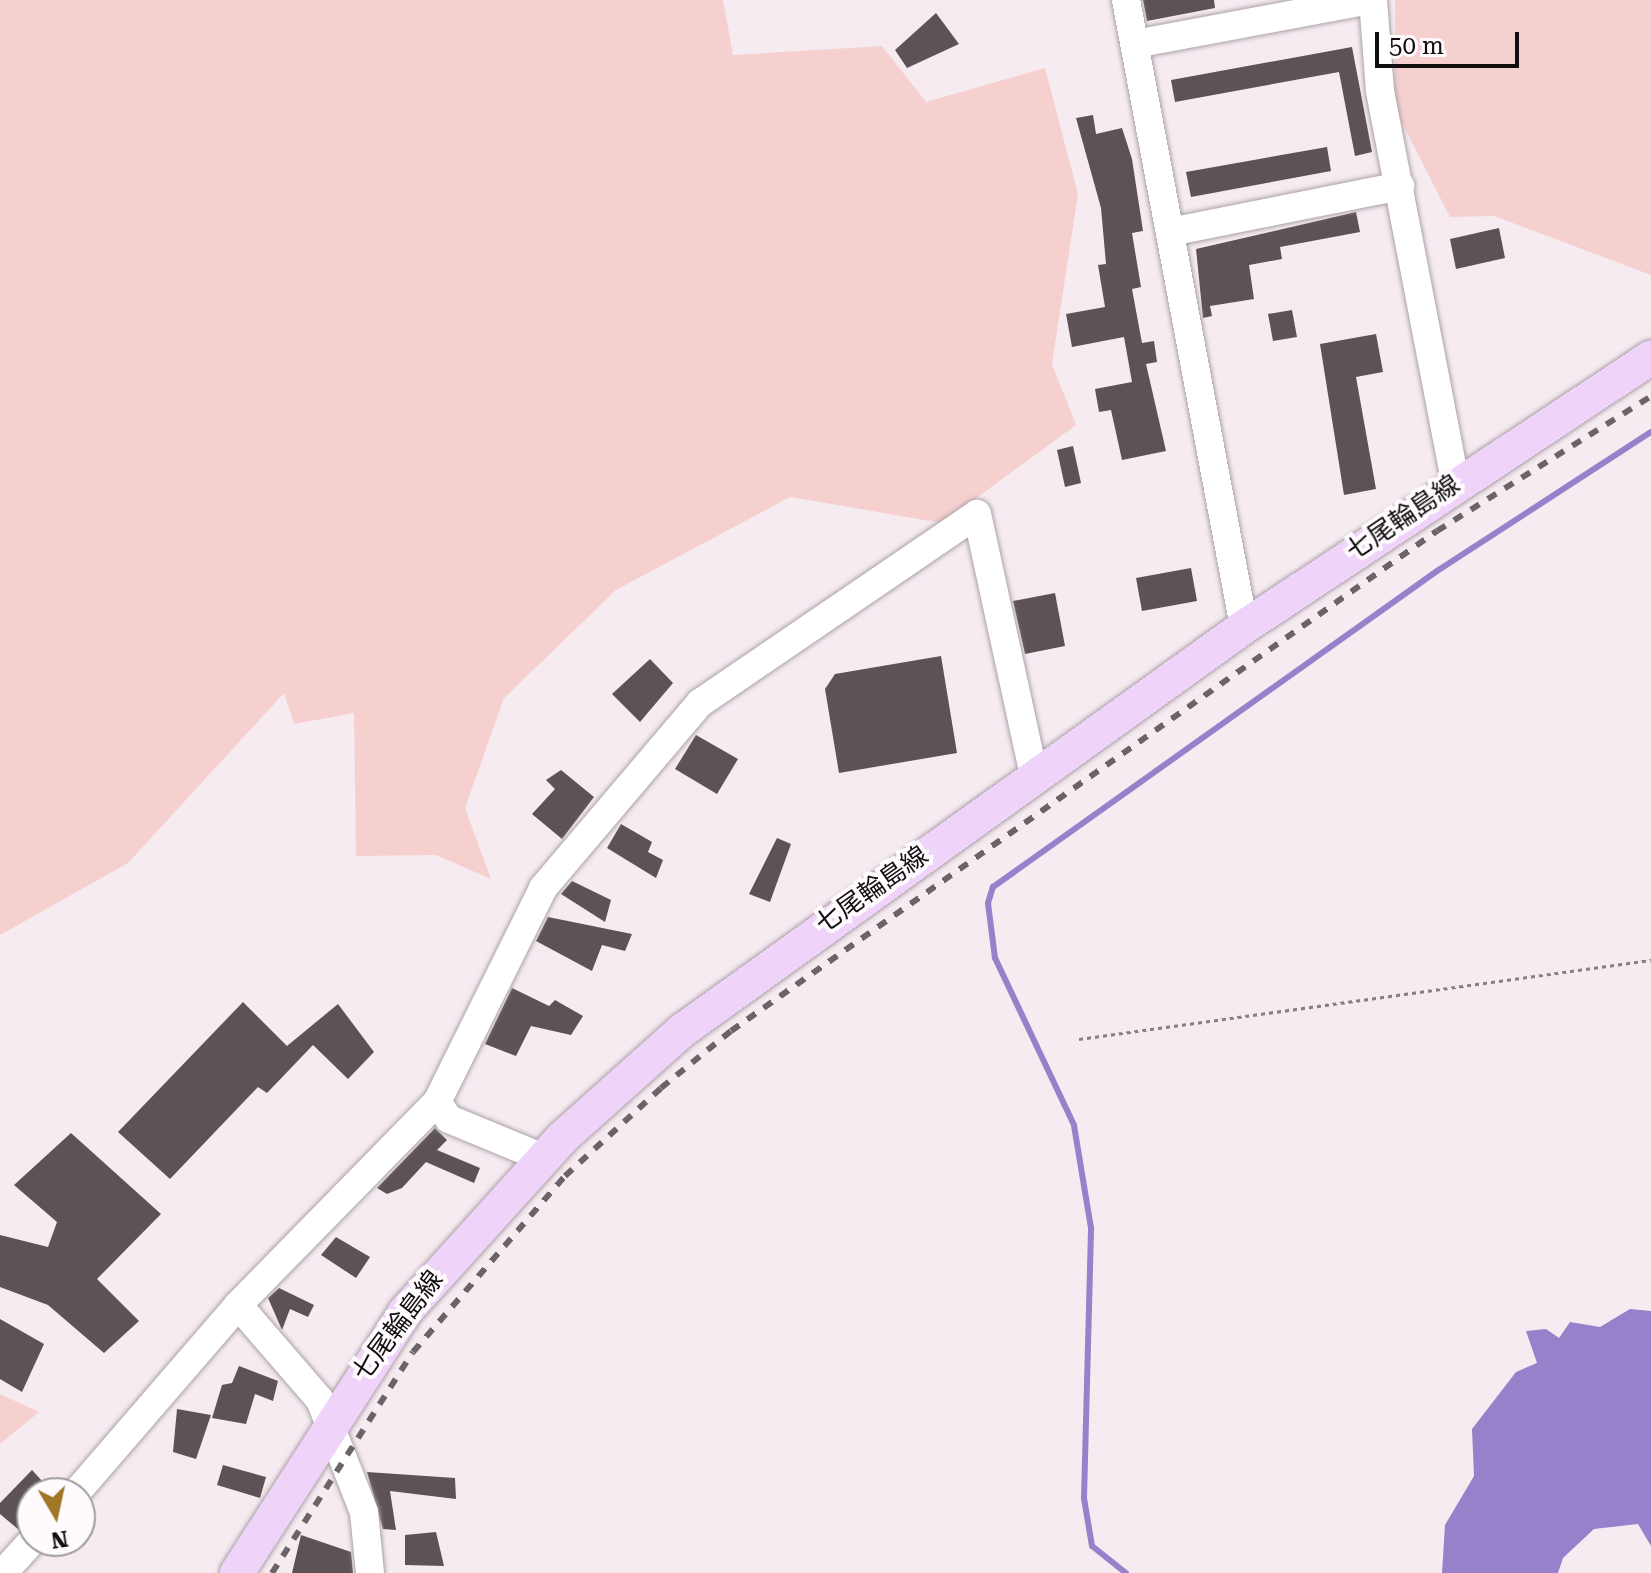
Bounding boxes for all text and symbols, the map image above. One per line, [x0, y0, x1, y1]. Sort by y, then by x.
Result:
scale bar [1379, 16, 1523, 66]
text: 50 m [1389, 32, 1444, 60]
street label: 七尾輪島線 [1340, 469, 1466, 567]
street label: 七尾輪島線 [810, 840, 934, 940]
street label: 七尾輪島線 [346, 1265, 450, 1387]
north arrow [16, 1477, 96, 1557]
text: N [49, 1526, 70, 1553]

